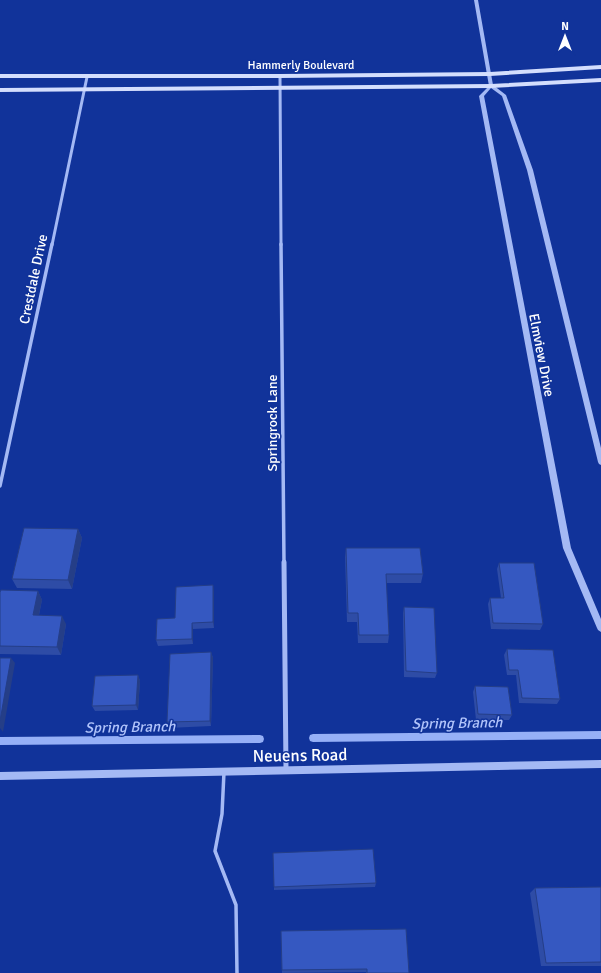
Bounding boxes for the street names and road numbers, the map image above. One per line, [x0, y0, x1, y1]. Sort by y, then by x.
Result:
street label: Hammerly Boulevard [248, 58, 354, 73]
street label: Crestdale Drive [16, 233, 51, 325]
street label: Elmview Drive [525, 312, 558, 398]
street label: Springrock Lane [264, 374, 281, 472]
street label: Neuens Road [252, 744, 348, 767]

